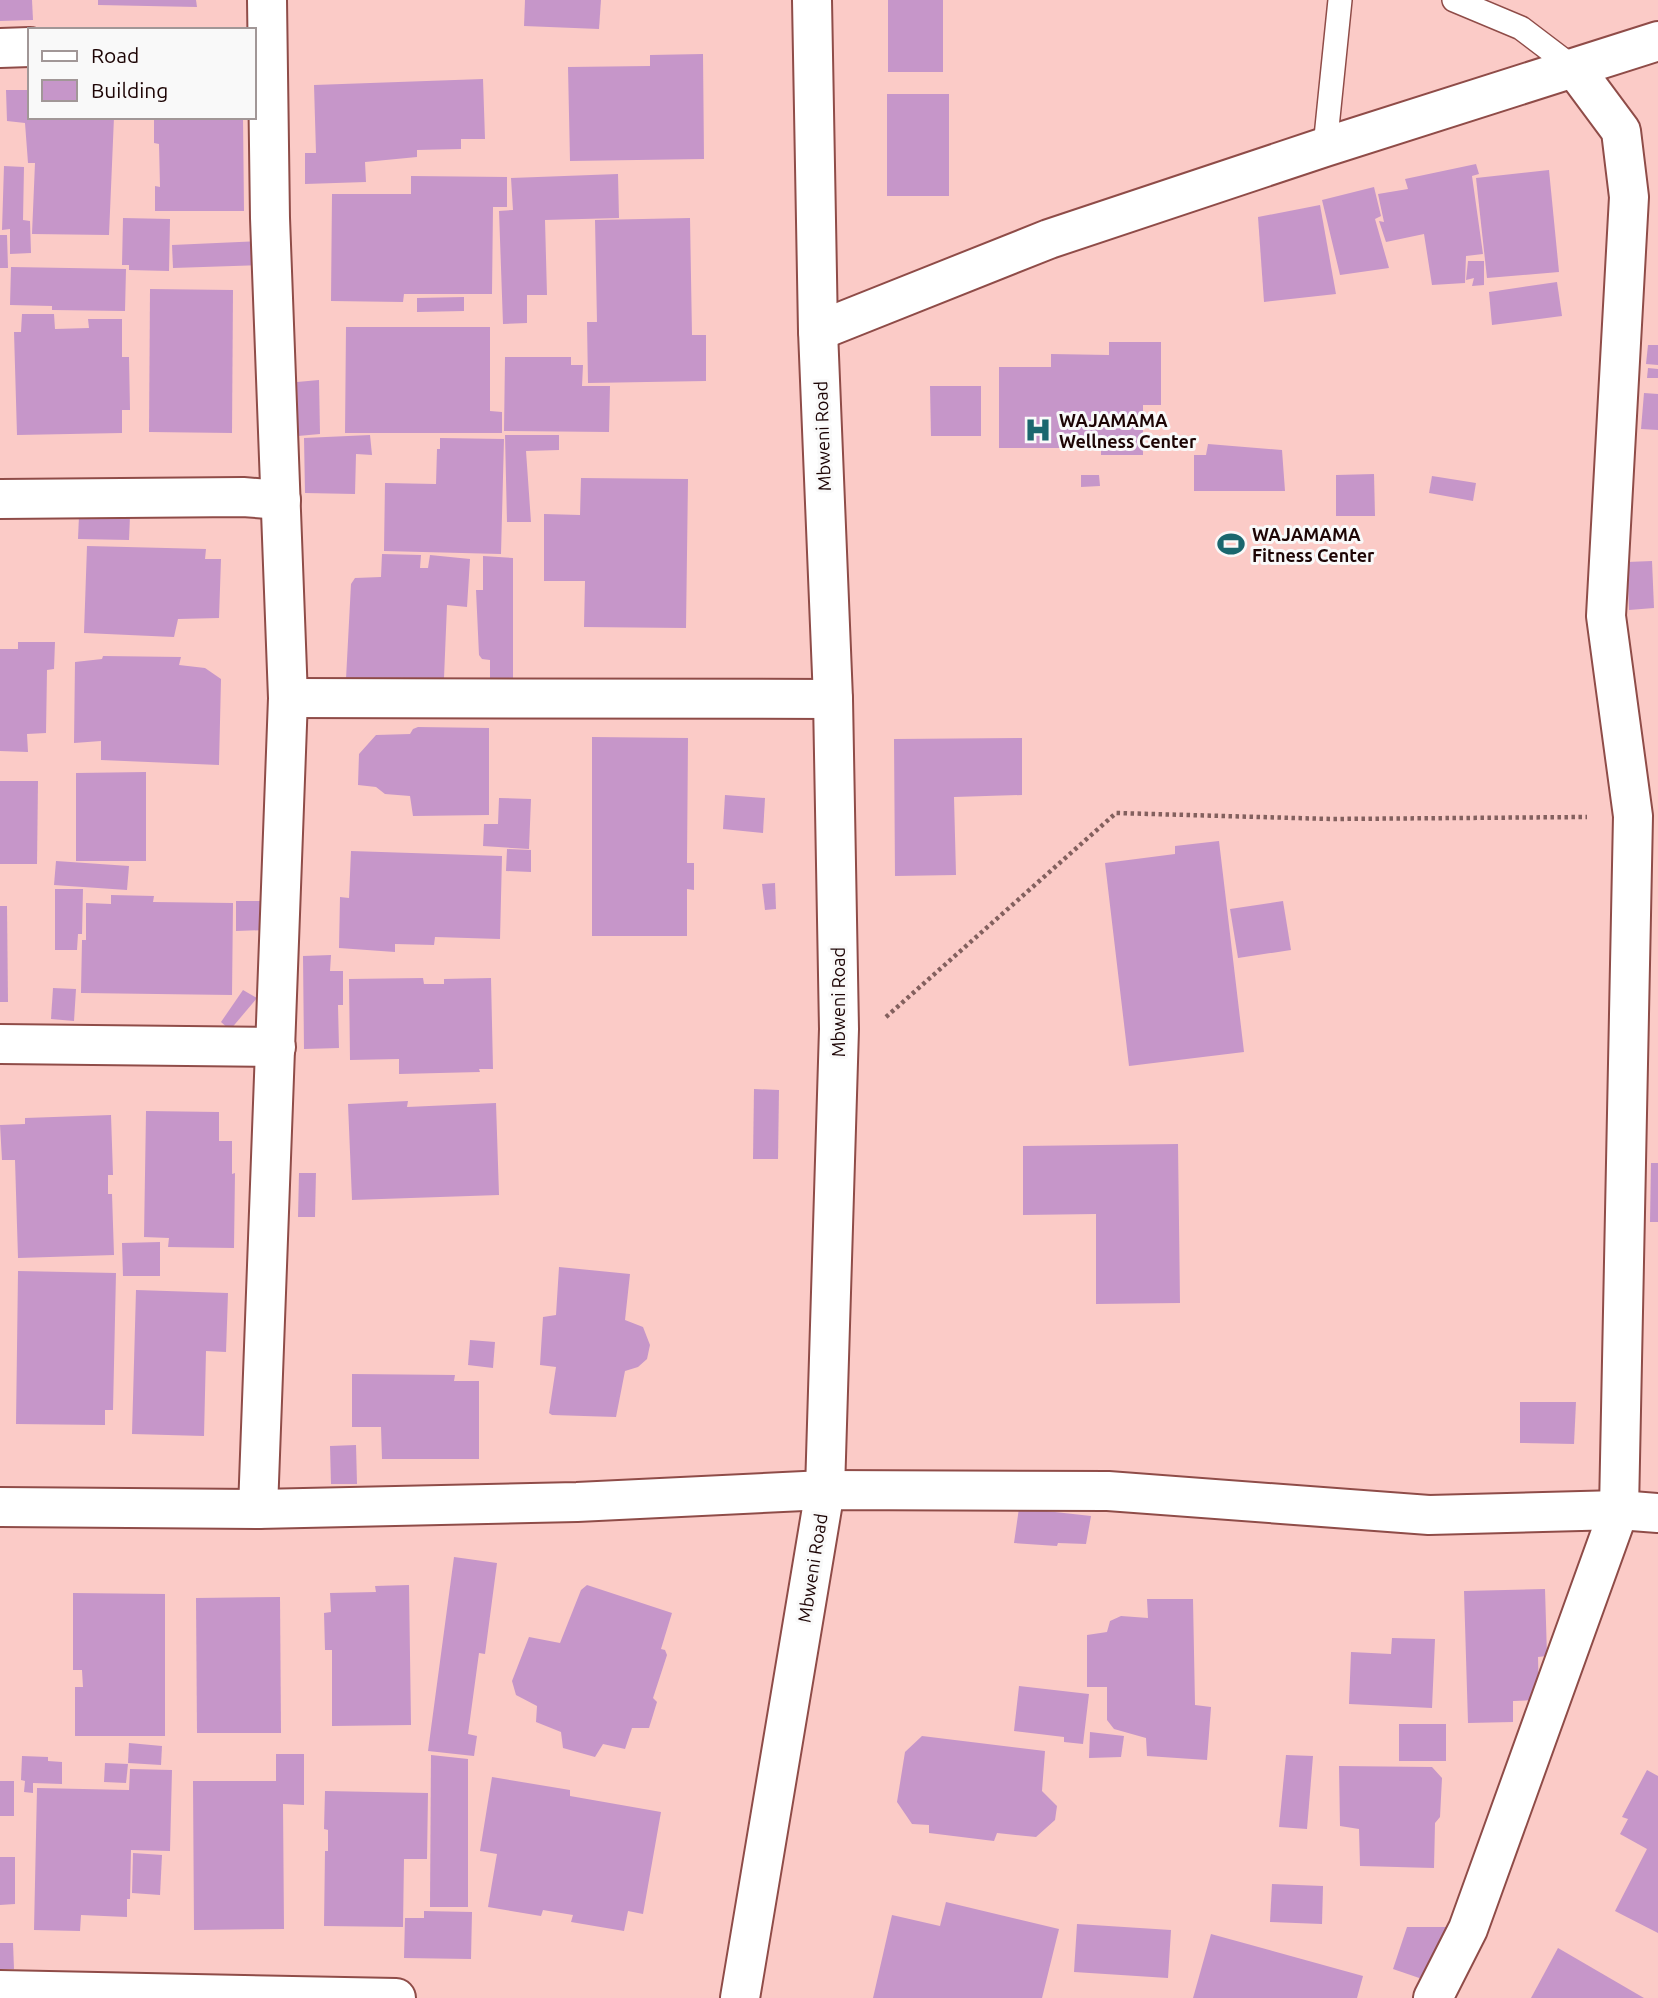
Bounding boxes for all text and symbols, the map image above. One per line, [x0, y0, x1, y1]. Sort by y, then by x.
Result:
legend [28, 28, 256, 119]
text: Road [91, 43, 139, 67]
text: Building [91, 78, 168, 102]
street label: Mbweni Road [810, 381, 834, 491]
place label: WAJAMAMA Wellness Center [1059, 410, 1197, 451]
hospital icon: WAJAMAMA Wellness Center [1023, 415, 1053, 445]
place label: WAJAMAMA Fitness Center [1252, 524, 1375, 565]
sports icon: WAJAMAMA Fitness Center [1216, 529, 1246, 559]
street label: Mbweni Road [828, 947, 848, 1057]
street label: Mbweni Road [793, 1512, 831, 1624]

